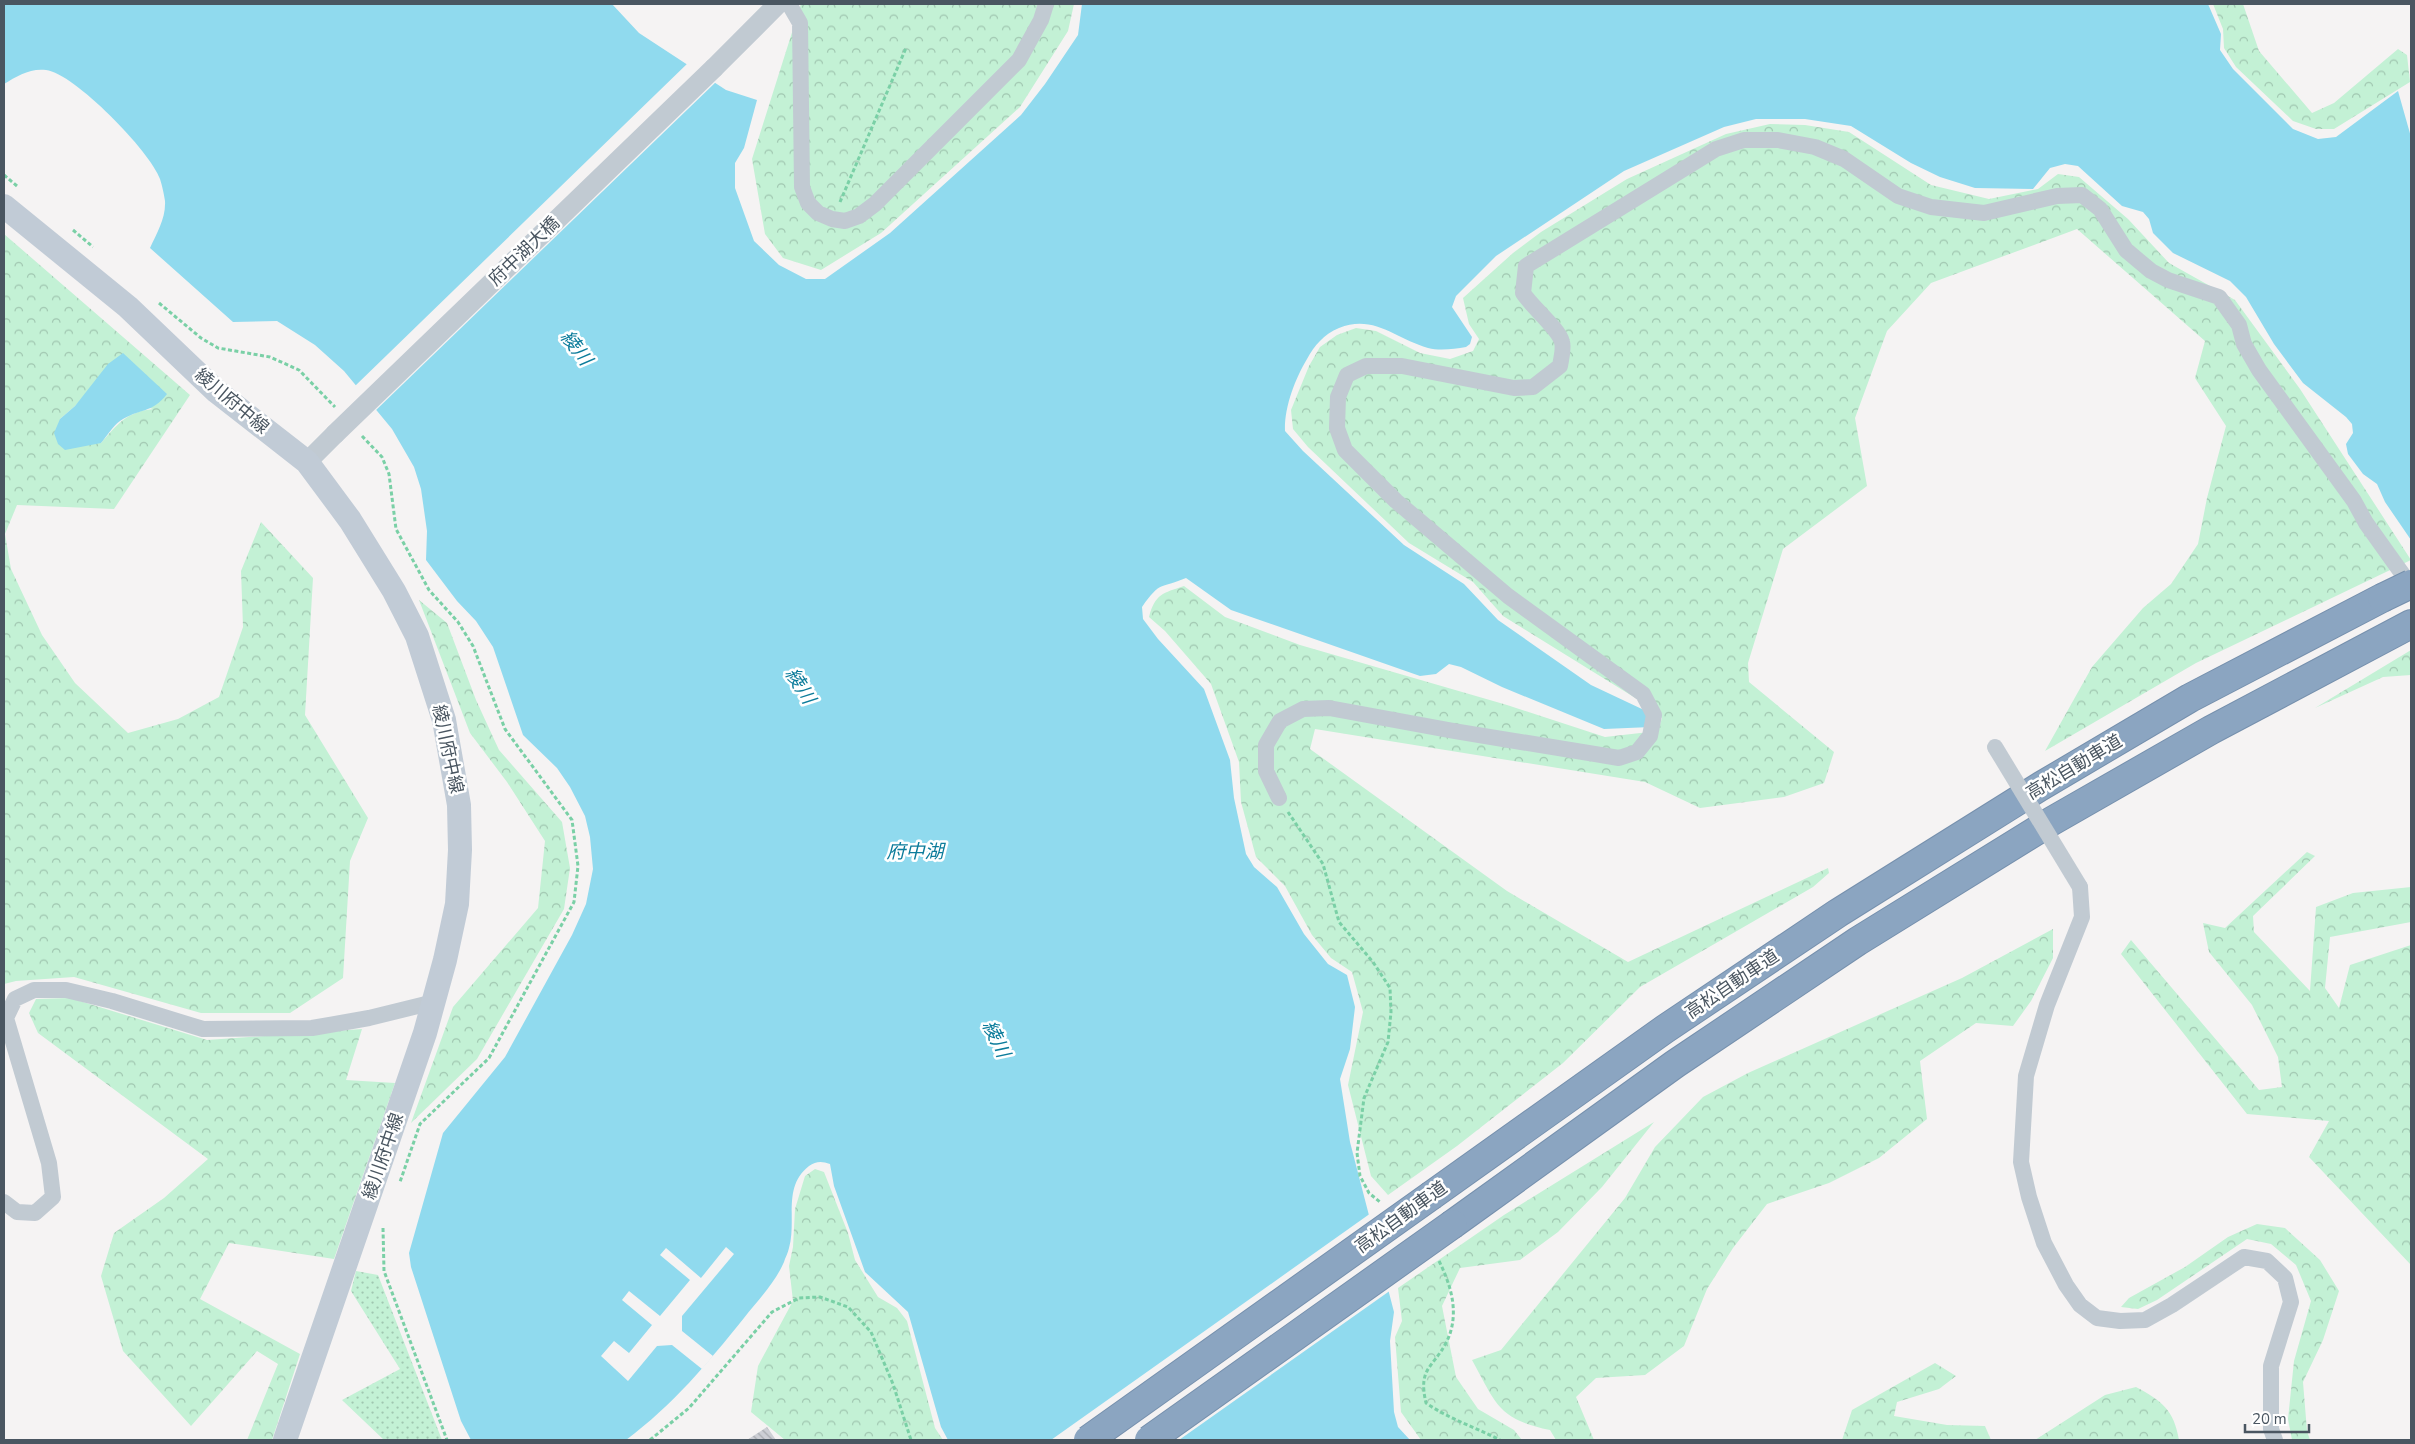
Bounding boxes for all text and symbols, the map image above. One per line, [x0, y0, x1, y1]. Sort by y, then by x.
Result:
street label: 府中湖大橋 [483, 211, 565, 291]
water label: 綾川 [554, 325, 599, 373]
street label: 綾川府中線 [190, 363, 274, 439]
water label: 綾川 [779, 663, 822, 711]
street label: 綾川府中線 [427, 702, 469, 796]
street label: 高松自動車道 [2022, 729, 2126, 805]
water label: 府中湖 [886, 839, 946, 865]
street label: 高松自動車道 [1681, 944, 1783, 1024]
water label: 綾川 [976, 1016, 1017, 1064]
street label: 綾川府中線 [357, 1110, 409, 1202]
street label: 高松自動車道 [1350, 1176, 1452, 1258]
scale bar [2245, 1402, 2309, 1434]
text: 20 m [2252, 1409, 2287, 1429]

